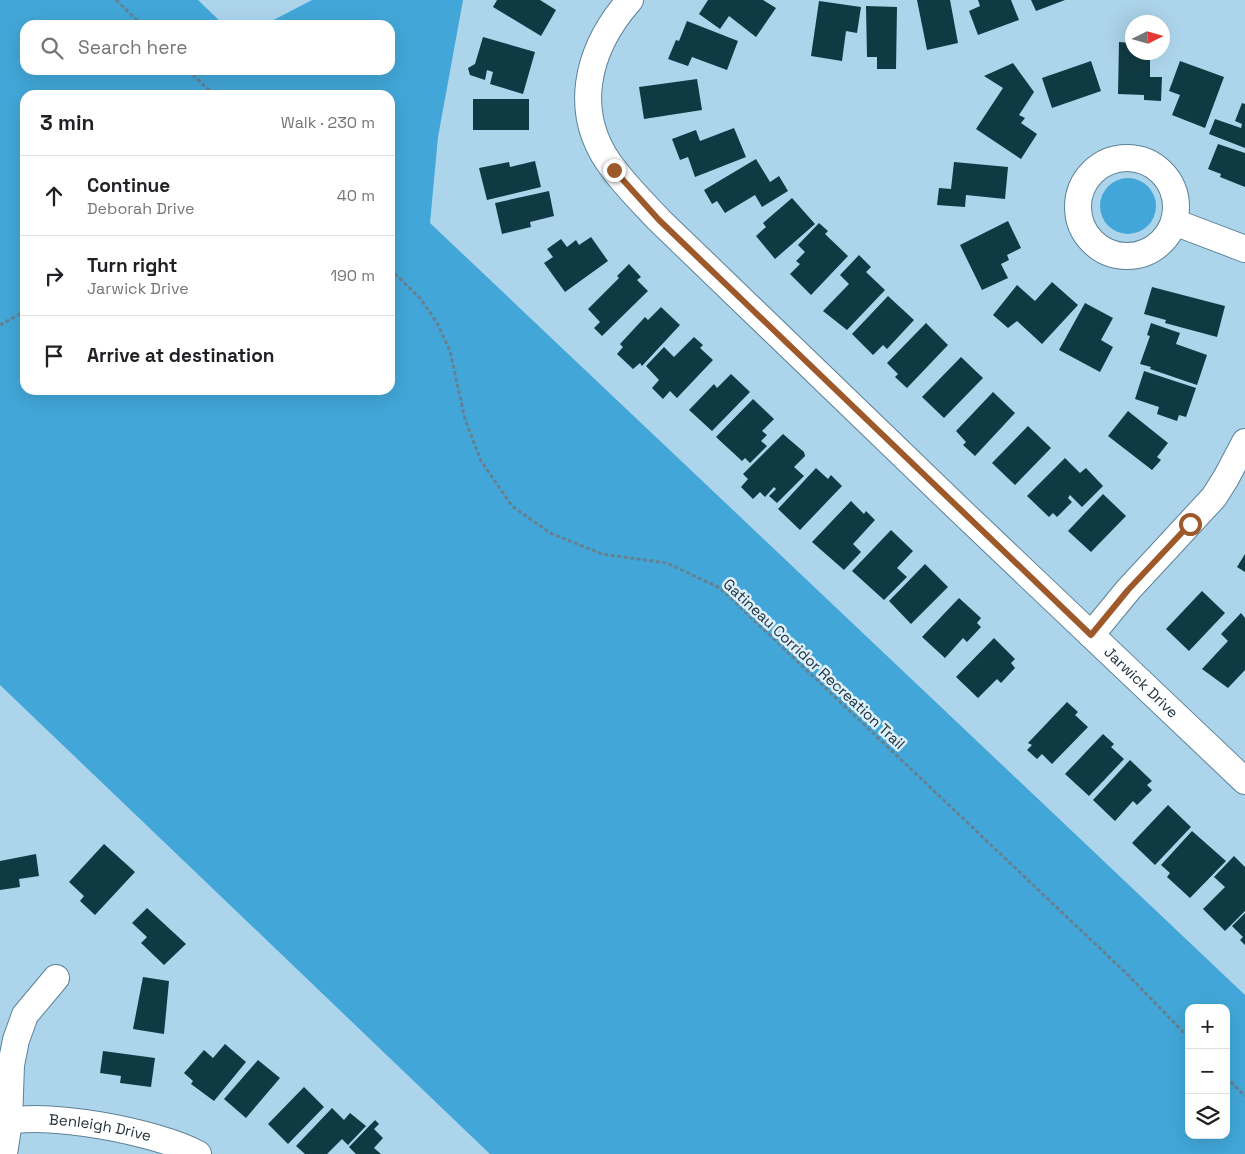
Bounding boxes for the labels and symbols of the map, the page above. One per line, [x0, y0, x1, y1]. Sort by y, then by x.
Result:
north arrow [1125, 15, 1170, 60]
route end [603, 159, 626, 182]
route start [1179, 513, 1202, 536]
street label: Gatineau Corridor Recreation Trail [719, 574, 909, 753]
street label: Jarwick Drive [1100, 642, 1183, 722]
street label: Benleigh Drive [48, 1109, 154, 1145]

